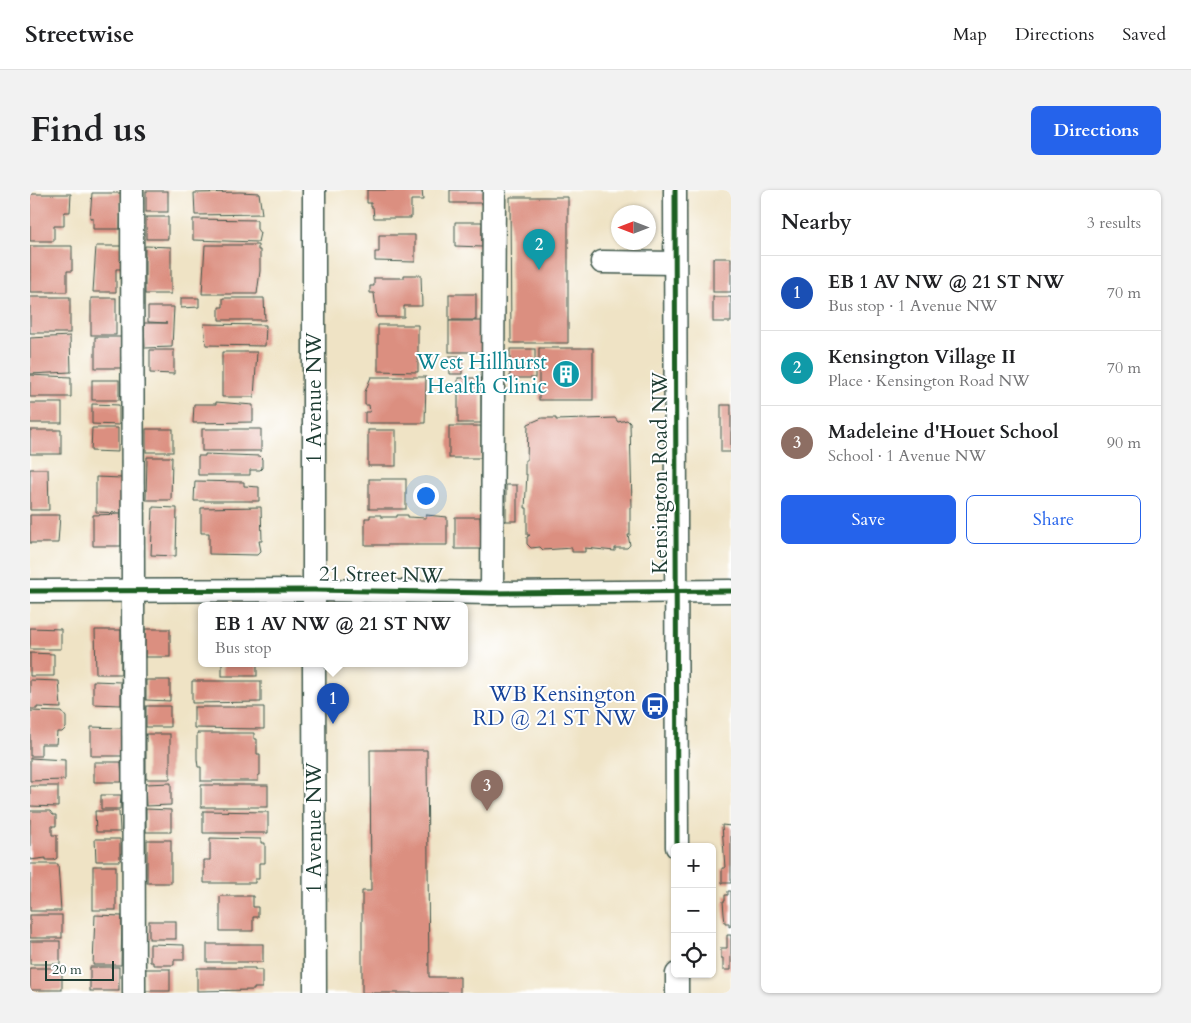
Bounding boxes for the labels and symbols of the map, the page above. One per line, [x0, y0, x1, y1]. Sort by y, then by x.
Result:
north arrow [611, 205, 656, 250]
pin: 2 [523, 229, 555, 270]
street label: 1 Avenue NW [300, 332, 329, 464]
place label: West Hillhurst Health Clinic [415, 348, 547, 401]
building icon: West Hillhurst Health Clinic [551, 359, 581, 389]
street label: Kensington Road NW [646, 371, 675, 574]
your location [413, 483, 439, 509]
street label: 21 Street NW [319, 559, 444, 591]
place label: WB Kensington RD @ 21 ST NW [473, 680, 637, 733]
pin: 1 [317, 683, 349, 724]
bus stop icon: WB Kensington RD @ 21 ST NW [640, 691, 670, 721]
street label: 1 Avenue NW [300, 762, 329, 894]
pin: 3 [471, 770, 503, 811]
scale bar [45, 958, 114, 981]

